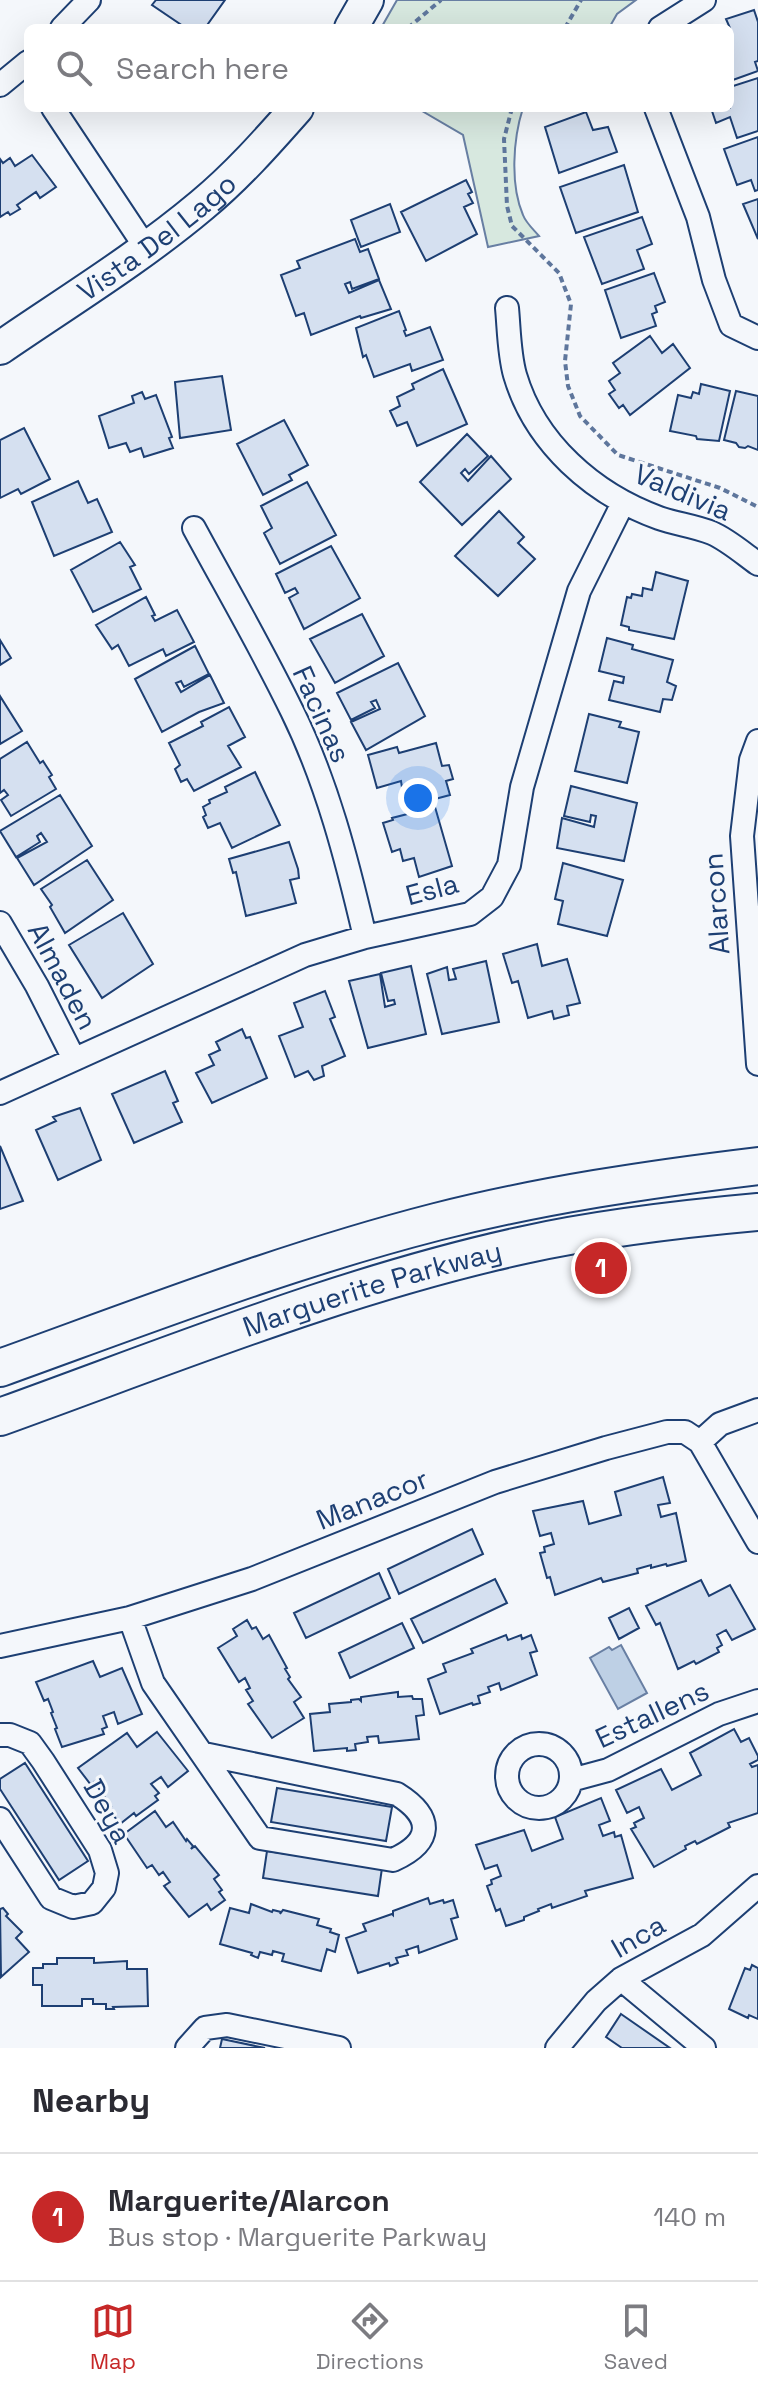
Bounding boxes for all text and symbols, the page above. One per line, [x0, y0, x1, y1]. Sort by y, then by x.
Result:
search box [24, 24, 734, 112]
icon: search [52, 46, 96, 90]
text: Search here [116, 49, 289, 88]
street label: Vista Del Lago [70, 165, 244, 309]
street label: Valdivia [629, 455, 737, 529]
street label: Facinas [285, 660, 359, 768]
your location [398, 778, 438, 818]
street label: Alarcon [694, 852, 738, 956]
street label: Esla [402, 865, 462, 913]
street label: Almaden [20, 916, 106, 1036]
street label: Marguerite Parkway [238, 1233, 505, 1345]
pin: 1 [575, 1238, 627, 1298]
street label: Manacor [311, 1460, 433, 1538]
street label: Estallens [589, 1672, 715, 1756]
street label: Deya [76, 1772, 140, 1850]
street label: Inca [604, 1906, 672, 1966]
text: Nearby [32, 2079, 150, 2122]
text: Marguerite/Alarcon [108, 2181, 390, 2220]
text: 1 [52, 2200, 64, 2234]
text: 140 m [653, 2200, 726, 2234]
text: Bus stop · Marguerite Parkway [108, 2220, 487, 2254]
tab: Map [90, 2299, 136, 2375]
tab: Directions [316, 2299, 424, 2375]
tab: Saved [604, 2299, 668, 2375]

